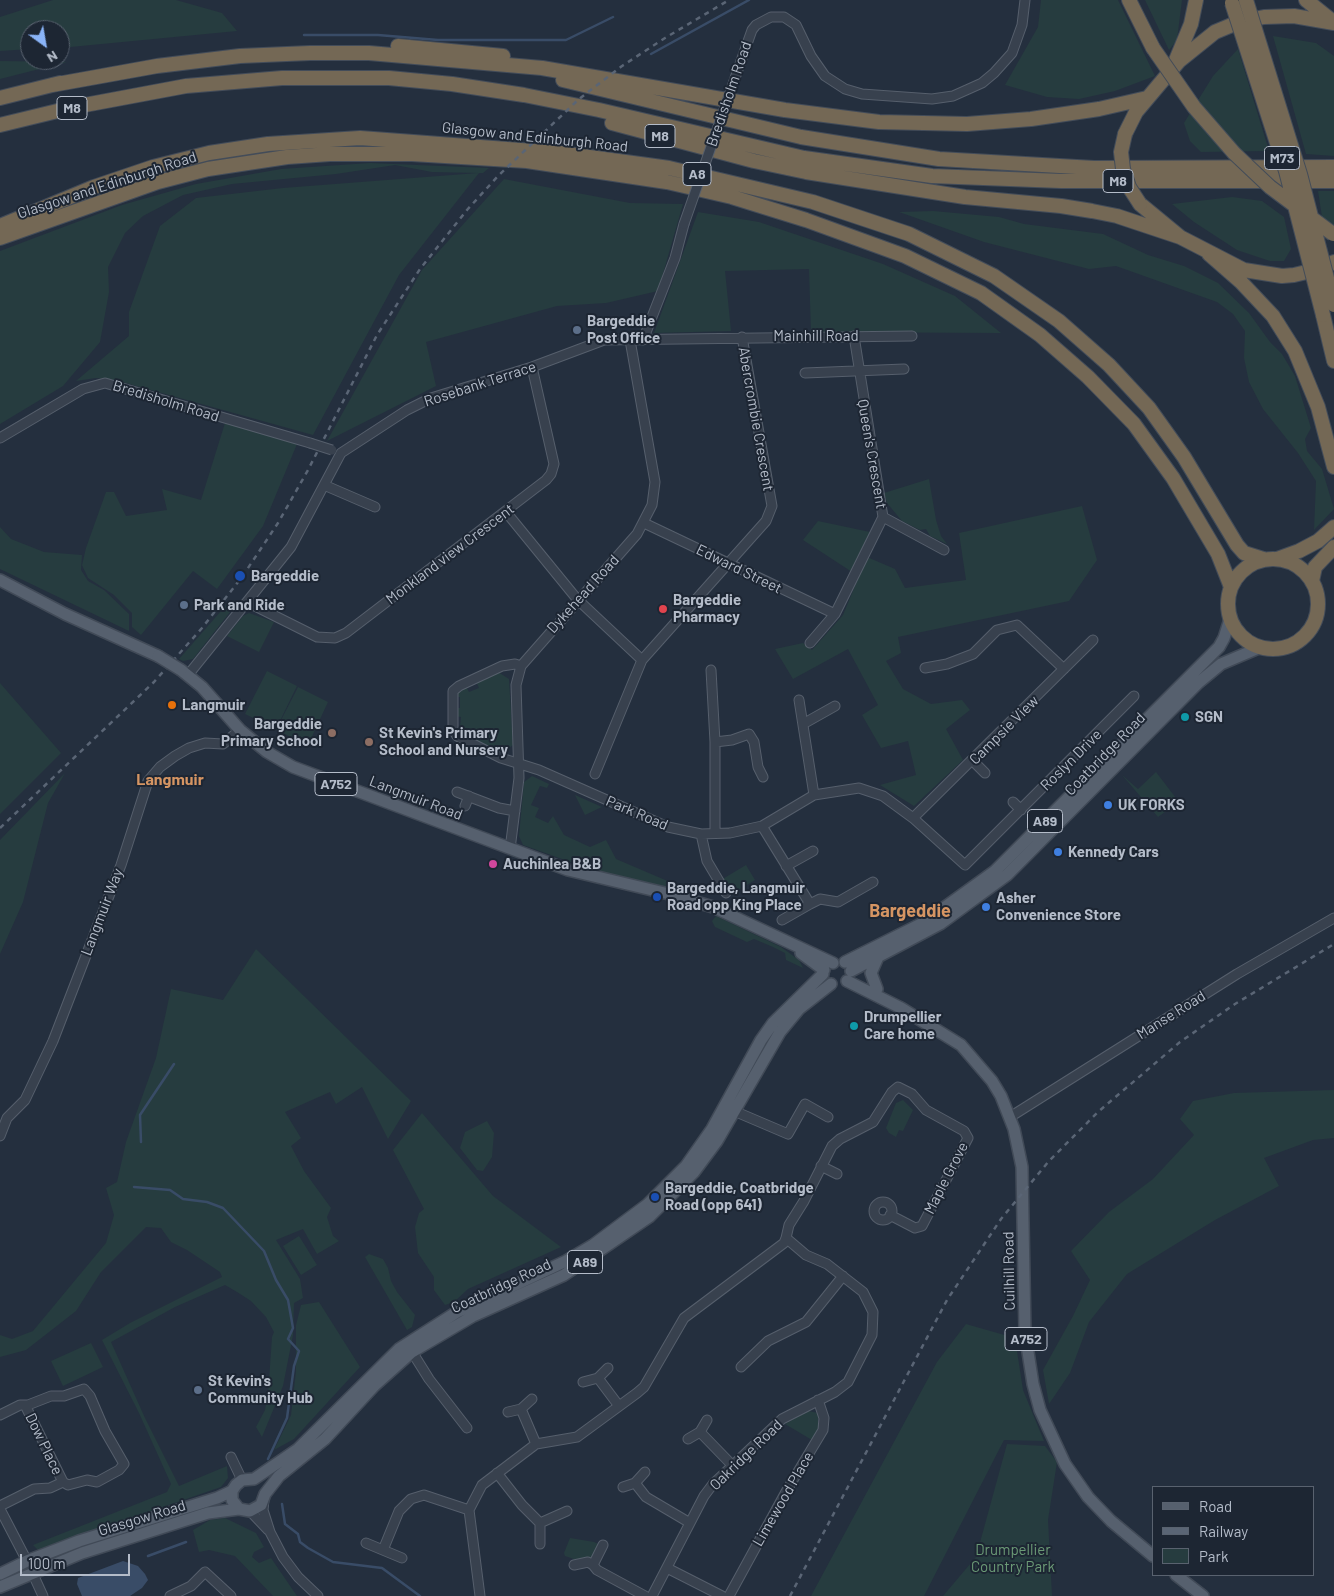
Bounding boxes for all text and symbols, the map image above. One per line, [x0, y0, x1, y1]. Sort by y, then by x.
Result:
north arrow [20, 20, 70, 70]
street label: Bredisholm Road [703, 39, 755, 149]
text: N [44, 48, 61, 67]
road number: M8 [57, 96, 87, 120]
street label: Glasgow and Edinburgh Road [441, 118, 629, 156]
road number: M8 [645, 124, 675, 148]
road number: M73 [1264, 146, 1300, 170]
street label: Glasgow and Edinburgh Road [15, 148, 199, 222]
road number: A8 [683, 162, 711, 185]
road number: M8 [1103, 170, 1133, 192]
place label: Bargeddie Post Office [587, 312, 660, 347]
marker: Bargeddie Post Office [571, 324, 583, 336]
street label: Mainhill Road [773, 327, 859, 345]
street label: Abercrombie Crescent [734, 345, 778, 493]
street label: Rosebank Terrace [422, 357, 538, 411]
street label: Bredisholm Road [111, 376, 221, 426]
street label: Queen's Crescent [854, 398, 890, 510]
street label: Monkland view Crescent [382, 500, 518, 608]
street label: Edward Street [693, 541, 785, 597]
street label: Dykehead Road [543, 551, 623, 637]
place label: Bargeddie [251, 567, 319, 585]
marker: Bargeddie [233, 569, 247, 583]
place label: Bargeddie Pharmacy [673, 591, 741, 626]
place label: Park and Ride [194, 596, 285, 614]
marker: Park and Ride [178, 599, 190, 611]
marker: Bargeddie Pharmacy [657, 603, 669, 615]
street label: Campsie View [966, 692, 1042, 768]
place label: Langmuir [182, 696, 245, 714]
marker: Langmuir [166, 699, 178, 711]
place label: SGN [1195, 708, 1223, 726]
street label: Coatbridge Road [1061, 709, 1149, 799]
marker: SGN [1179, 711, 1191, 723]
place label: Bargeddie Primary School [221, 715, 322, 750]
place label: St Kevin's Primary School and Nursery [379, 724, 508, 759]
street label: Roslyn Drive [1037, 726, 1105, 794]
marker: Bargeddie Primary School [326, 727, 338, 739]
marker: St Kevin's Primary School and Nursery [363, 736, 375, 748]
district label: Langmuir [136, 770, 204, 790]
road number: A752 [315, 772, 357, 796]
street label: Langmuir Road [367, 772, 465, 824]
street label: Park Road [603, 792, 671, 834]
place label: UK FORKS [1118, 796, 1185, 814]
marker: UK FORKS [1102, 799, 1114, 811]
road number: A89 [1028, 809, 1062, 832]
place label: Kennedy Cars [1068, 843, 1159, 861]
marker: Kennedy Cars [1052, 846, 1064, 858]
place label: Auchinlea B&B [503, 855, 601, 873]
marker: Auchinlea B&B [487, 858, 499, 870]
street label: Langmuir Way [77, 866, 127, 958]
place label: Bargeddie, Langmuir Road opp King Place [667, 879, 805, 914]
place label: Asher Convenience Store [996, 889, 1121, 924]
marker: Bargeddie, Langmuir Road opp King Place [651, 891, 663, 903]
district label: Bargeddie [869, 900, 951, 922]
marker: Asher Convenience Store [980, 901, 992, 913]
street label: Manse Road [1133, 987, 1209, 1043]
place label: Drumpellier Care home [864, 1008, 941, 1043]
marker: Drumpellier Care home [848, 1020, 860, 1032]
street label: Maple Grove [920, 1139, 972, 1217]
place label: Bargeddie, Coatbridge Road (opp 641) [665, 1179, 814, 1214]
marker: Bargeddie, Coatbridge Road (opp 641) [649, 1191, 661, 1203]
street label: Cuilhill Road [999, 1231, 1019, 1311]
road number: A89 [568, 1250, 602, 1274]
street label: Coatbridge Road [448, 1255, 554, 1317]
road number: A752 [1005, 1328, 1047, 1350]
place label: St Kevin's Community Hub [208, 1372, 313, 1407]
marker: St Kevin's Community Hub [192, 1384, 204, 1396]
street label: Dow Place [21, 1410, 67, 1478]
street label: Oakridge Road [706, 1416, 786, 1494]
street label: Limewood Place [749, 1448, 817, 1550]
legend [1152, 1486, 1314, 1576]
street label: Glasgow Road [96, 1496, 188, 1540]
text: Road [1199, 1497, 1232, 1515]
text: Railway [1199, 1522, 1248, 1540]
park label: Drumpellier Country Park [971, 1541, 1055, 1576]
scale bar [22, 1544, 132, 1576]
text: Park [1199, 1547, 1228, 1565]
text: 100 m [28, 1554, 66, 1572]

